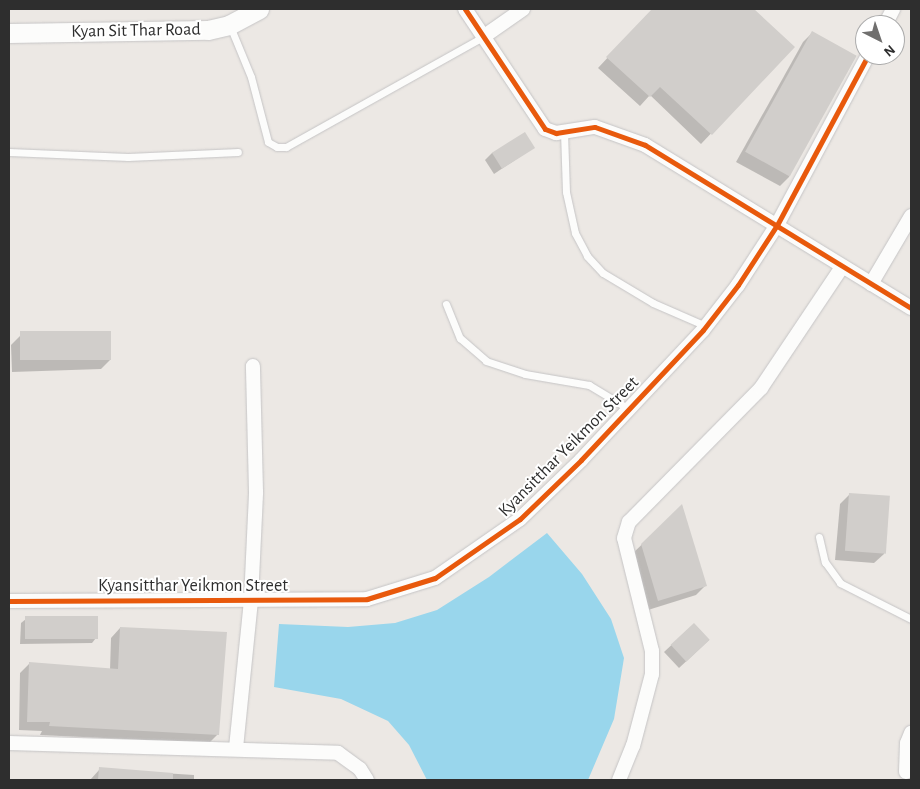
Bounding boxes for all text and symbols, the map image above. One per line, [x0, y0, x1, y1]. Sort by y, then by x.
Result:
north arrow [855, 15, 905, 65]
street label: Kyan Sit Thar Road [71, 19, 201, 43]
text: N [881, 42, 897, 59]
street label: Kyansitthar Yeikmon Street [494, 372, 644, 522]
street label: Kyansitthar Yeikmon Street [98, 575, 288, 597]

